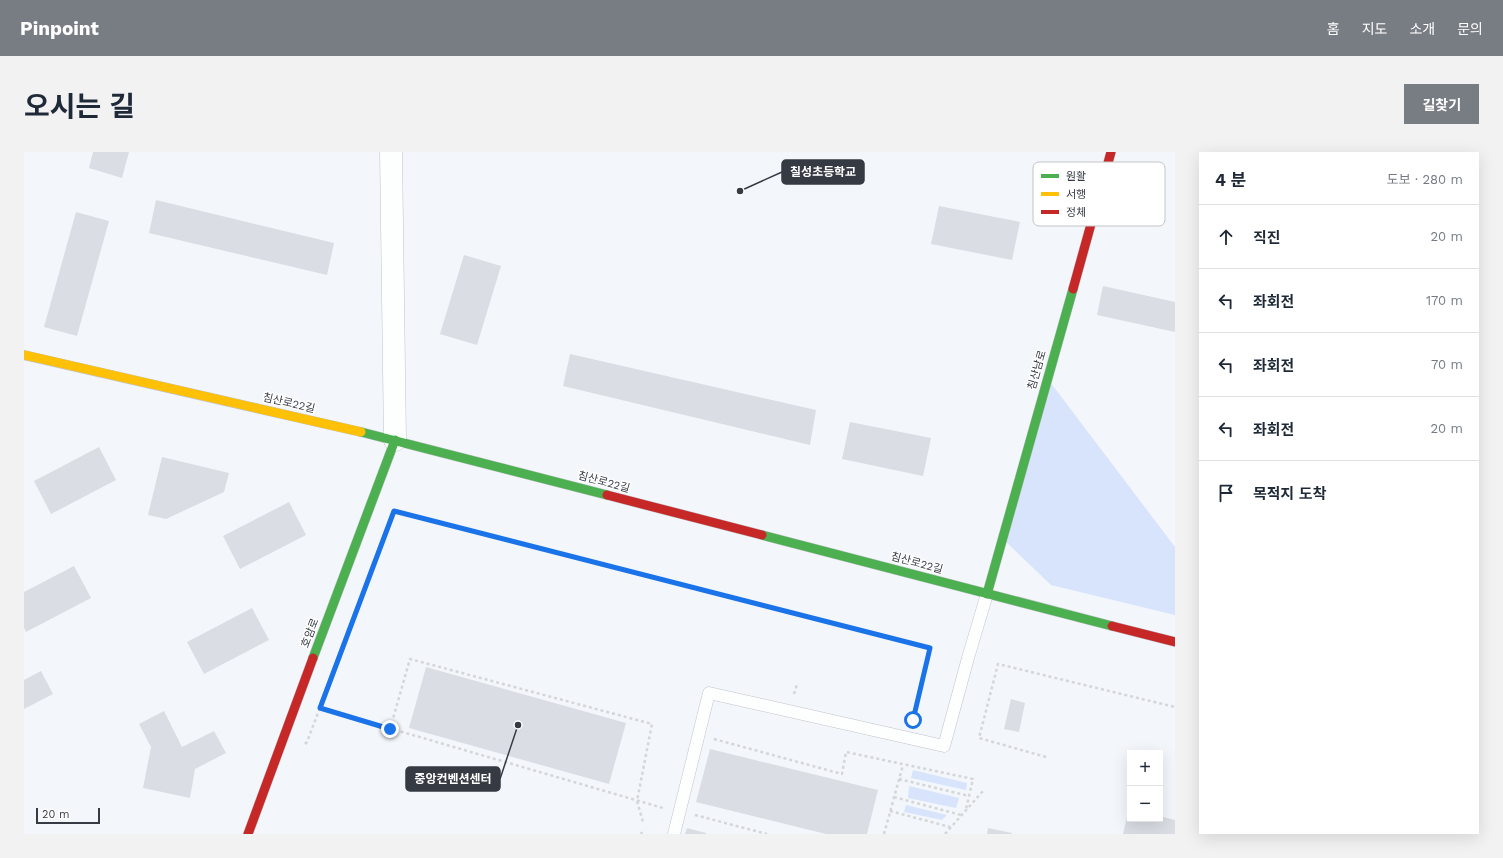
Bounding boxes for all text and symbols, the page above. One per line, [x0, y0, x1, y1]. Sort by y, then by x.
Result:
text: Pinpoint [20, 17, 99, 40]
text: 홈 [1327, 21, 1340, 37]
text: 지도 [1362, 21, 1387, 37]
text: 소개 [1409, 21, 1435, 37]
text: 문의 [1457, 21, 1483, 37]
button: 길찾기 [1404, 84, 1479, 124]
text: 오시는 길 [24, 90, 135, 123]
callout: 칠성초등학교 [782, 160, 864, 184]
legend [1033, 162, 1165, 226]
text: 칠성초등학교 [790, 165, 856, 179]
text: 원활 [1066, 170, 1086, 183]
text: 4 분 [1215, 170, 1246, 190]
text: 도보 · 280 m [1387, 172, 1463, 187]
text: 서행 [1066, 188, 1086, 201]
text: 정체 [1066, 206, 1086, 219]
icon: ahead [1215, 226, 1237, 248]
text: 직진 [1253, 229, 1281, 247]
text: 20 m [1431, 229, 1463, 244]
icon: left [1215, 290, 1237, 312]
text: 좌회전 [1253, 293, 1294, 311]
text: 170 m [1426, 293, 1463, 308]
street label: 침산남로 [1025, 349, 1049, 391]
icon: left [1215, 354, 1237, 376]
text: 좌회전 [1253, 357, 1294, 375]
text: 70 m [1431, 357, 1463, 372]
street label: 침산로22길 [262, 391, 316, 415]
icon: left [1215, 418, 1237, 440]
text: 좌회전 [1253, 421, 1294, 439]
text: 20 m [1431, 421, 1463, 436]
street label: 침산로22길 [577, 469, 631, 495]
icon: arrive [1215, 482, 1237, 504]
text: 목적지 도착 [1253, 485, 1326, 503]
street label: 침산로22길 [890, 550, 944, 576]
street label: 호암로 [298, 616, 322, 650]
route start [904, 711, 922, 729]
route end [381, 720, 399, 738]
map controls [1127, 750, 1163, 822]
button: + [1127, 750, 1163, 786]
callout: 중앙컨벤션센터 [406, 767, 500, 791]
text: 중앙컨벤션센터 [414, 772, 492, 786]
button: − [1127, 786, 1163, 822]
scale bar [36, 806, 100, 825]
text: 20 m [42, 808, 70, 821]

